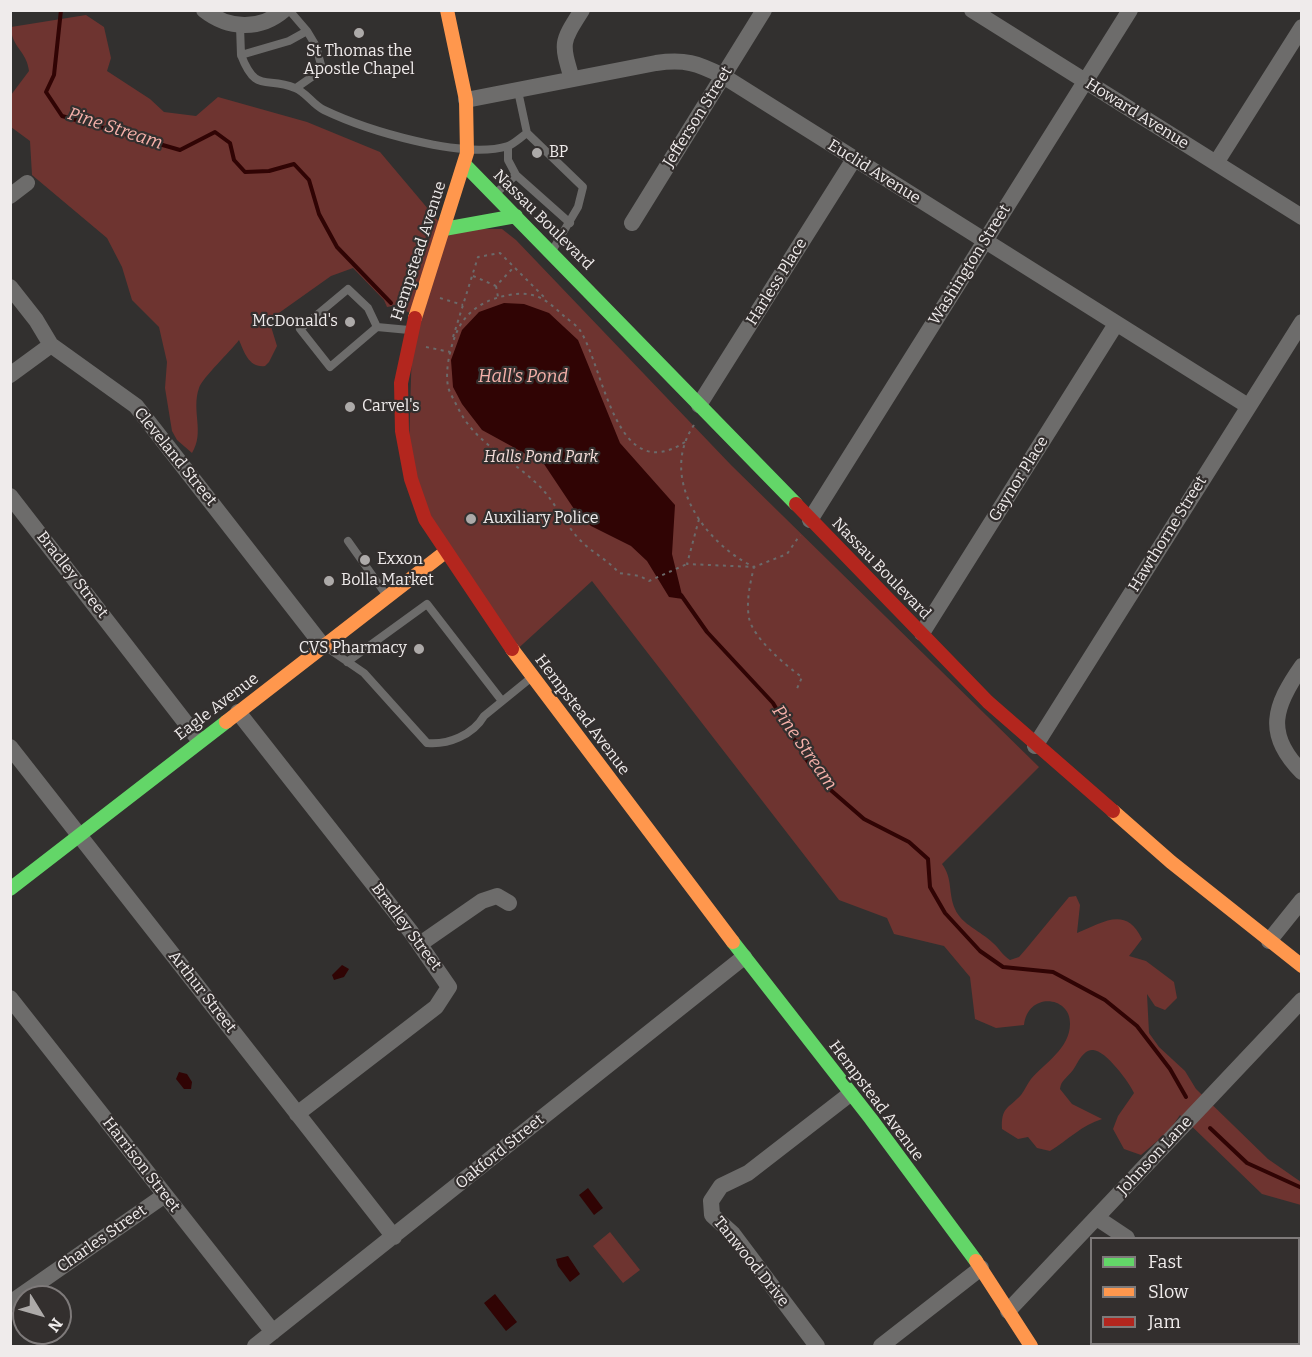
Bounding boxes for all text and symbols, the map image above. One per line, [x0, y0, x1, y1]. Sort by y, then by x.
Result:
marker: St Thomas the Apostle Chapel [352, 26, 366, 40]
place label: St Thomas the Apostle Chapel [303, 42, 415, 80]
street label: Jefferson Street [659, 63, 737, 171]
street label: Howard Avenue [1082, 75, 1192, 153]
water label: Pine Stream [65, 104, 165, 154]
street label: Euclid Avenue [824, 136, 924, 208]
place label: BP [549, 143, 568, 163]
marker: BP [530, 146, 544, 160]
street label: Nassau Boulevard [489, 166, 597, 274]
street label: Hempstead Avenue [387, 179, 451, 323]
street label: Washington Street [925, 201, 1015, 329]
street label: Harless Place [743, 235, 811, 329]
place label: McDonald's [252, 312, 338, 332]
marker: McDonald's [343, 315, 357, 329]
water label: Hall's Pond [478, 366, 568, 388]
place label: Carvel's [362, 397, 420, 417]
marker: Carvel's [343, 400, 357, 414]
street label: Cleveland Street [129, 404, 221, 510]
street label: Gaynor Place [985, 433, 1053, 525]
park label: Halls Pond Park [484, 448, 598, 468]
street label: Hawthorne Street [1125, 473, 1211, 595]
place label: Auxiliary Police [483, 509, 598, 529]
marker: Auxiliary Police [464, 512, 478, 526]
street label: Nassau Boulevard [828, 514, 934, 624]
street label: Bradley Street [32, 528, 112, 622]
place label: Exxon [377, 550, 423, 570]
marker: Exxon [358, 553, 372, 567]
place label: Bolla Market [341, 571, 434, 591]
marker: Bolla Market [322, 574, 336, 588]
place label: CVS Pharmacy [299, 639, 407, 659]
marker: CVS Pharmacy [412, 642, 426, 656]
street label: Hempstead Avenue [530, 651, 634, 779]
street label: Eagle Avenue [171, 669, 263, 745]
water label: Pine Stream [767, 702, 841, 794]
street label: Bradley Street [367, 879, 445, 975]
street label: Arthur Street [164, 947, 240, 1037]
street label: Hempstead Avenue [824, 1037, 928, 1165]
street label: Oakford Street [452, 1110, 548, 1194]
street label: Johnson Lane [1114, 1113, 1196, 1199]
street label: Harrison Street [98, 1114, 184, 1216]
street label: Charles Street [54, 1201, 150, 1277]
street label: Tanwood Drive [709, 1213, 793, 1311]
legend [1090, 1237, 1300, 1345]
text: Fast [1148, 1251, 1183, 1273]
text: Slow [1148, 1281, 1188, 1303]
north arrow [12, 1285, 72, 1345]
text: Jam [1148, 1311, 1181, 1333]
text: N [44, 1314, 66, 1336]

